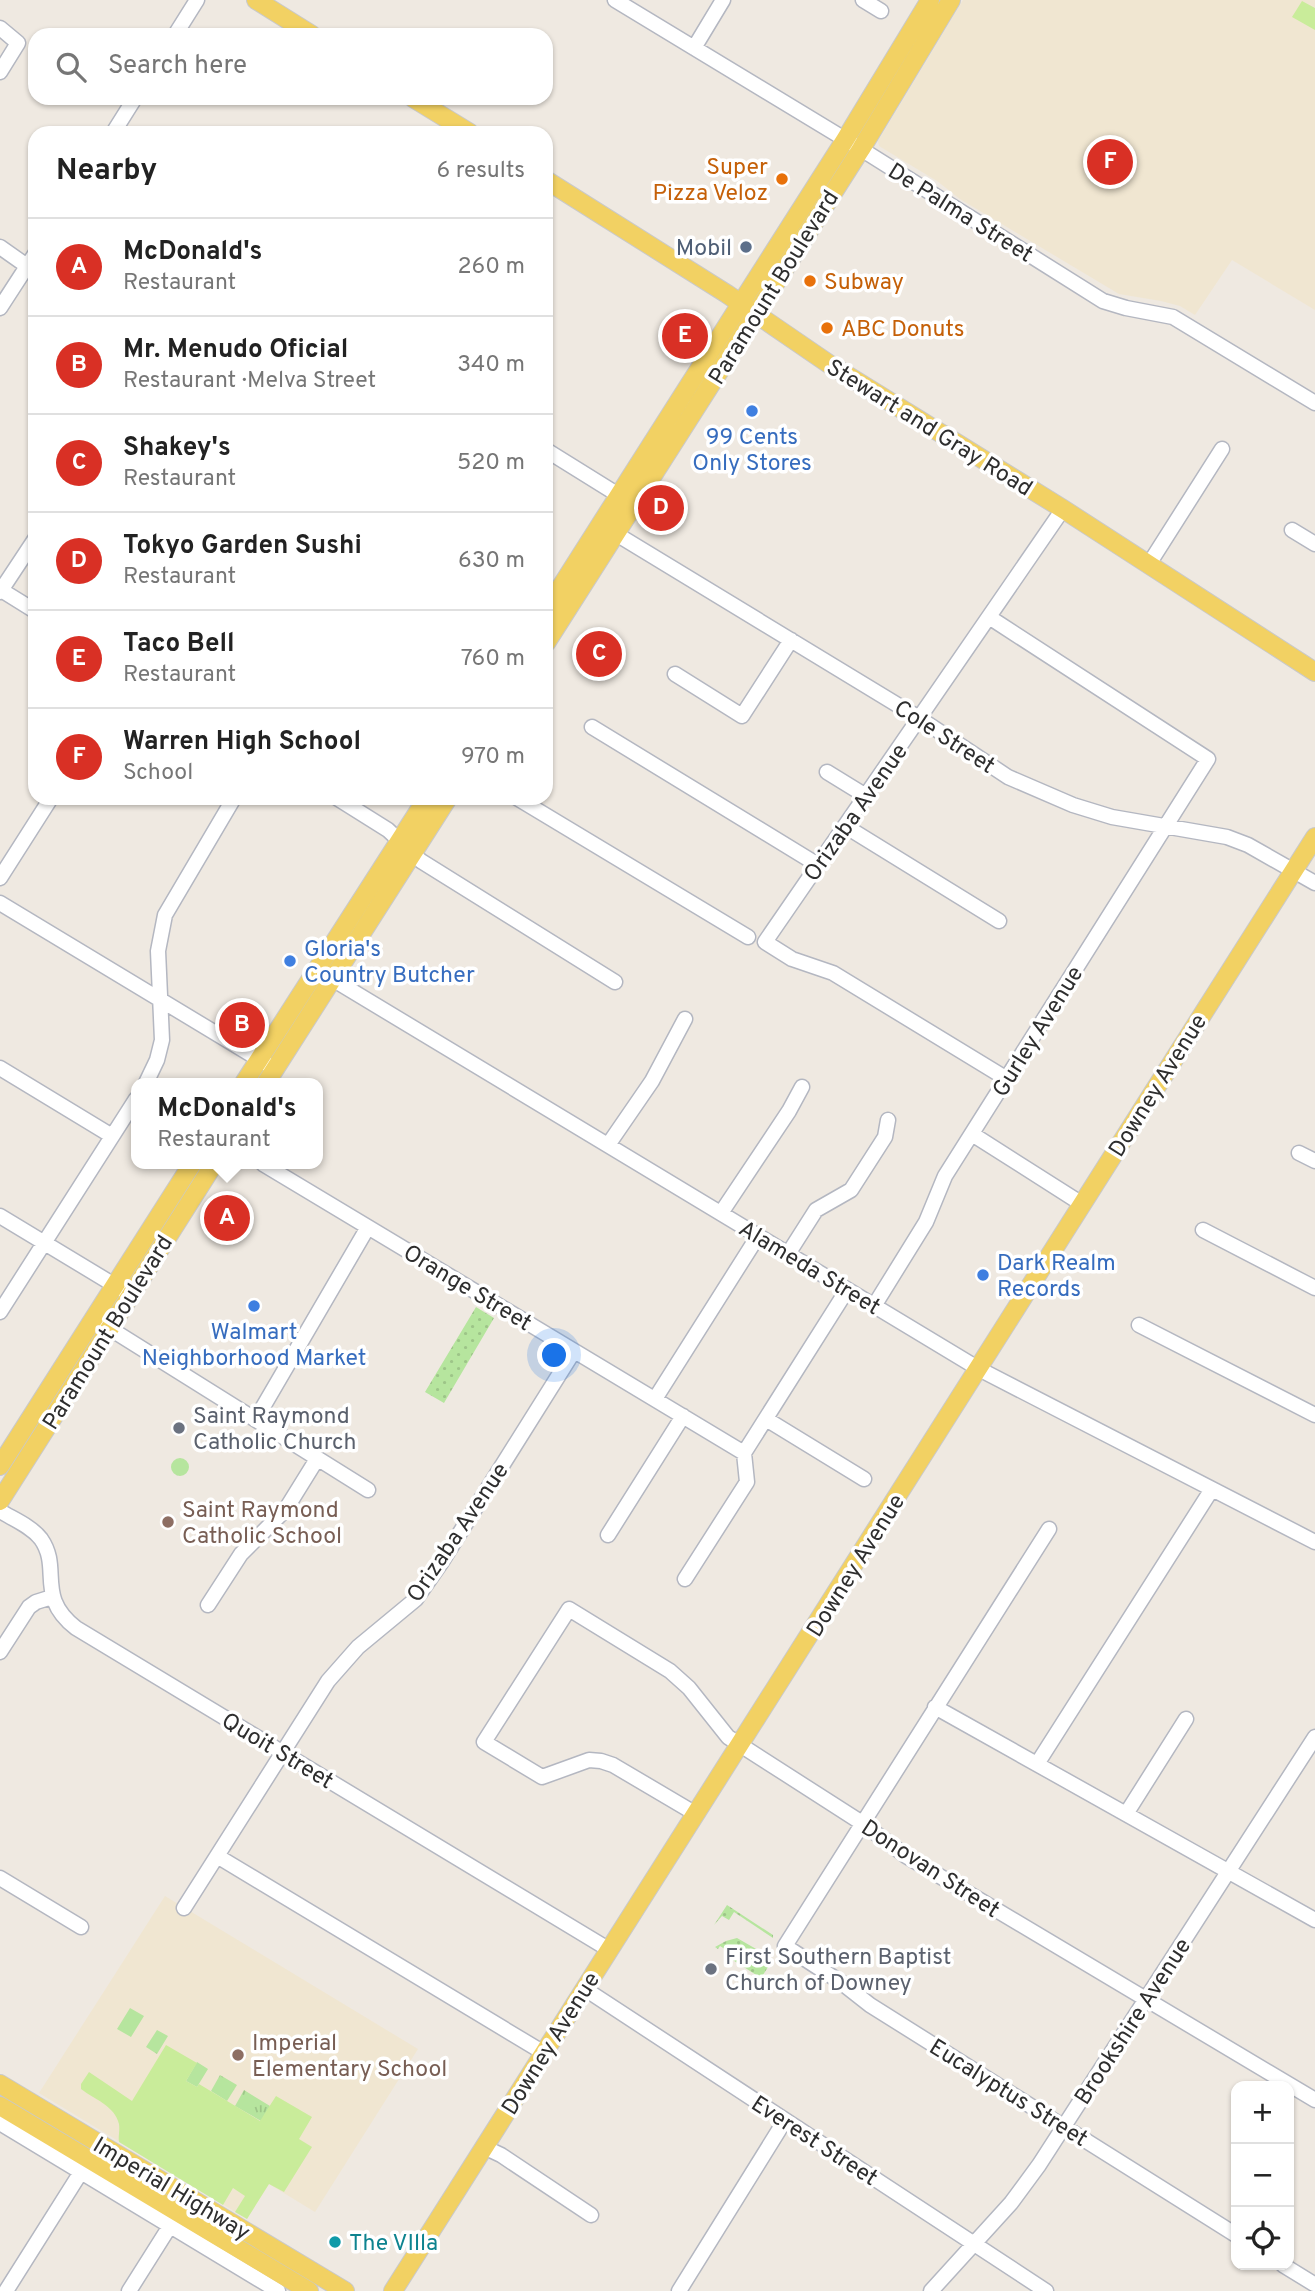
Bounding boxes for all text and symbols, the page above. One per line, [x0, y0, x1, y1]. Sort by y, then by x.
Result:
search box [28, 28, 553, 105]
icon: search [52, 48, 90, 86]
text: Search here [108, 50, 247, 83]
pin: F [1087, 136, 1133, 188]
text: Nearby [56, 153, 157, 190]
place label: Super Pizza Veloz [652, 154, 768, 209]
text: 6 results [437, 157, 525, 186]
street label: De Palma Street [882, 158, 1038, 270]
marker: Super Pizza Veloz [774, 171, 790, 187]
street label: Paramount Boulevard [704, 186, 847, 391]
place label: Mobil [676, 235, 732, 264]
text: McDonald's [123, 236, 262, 269]
marker: Mobil [738, 239, 754, 255]
text: A [71, 253, 87, 282]
text: 260 m [458, 253, 525, 282]
text: Restaurant [123, 269, 236, 298]
place label: Subway [824, 269, 904, 298]
marker: Subway [802, 273, 818, 289]
pin: E [662, 310, 708, 362]
place label: ABC Donuts [841, 316, 965, 345]
marker: ABC Donuts [819, 320, 835, 336]
text: Mr. Menudo Oficial [123, 334, 348, 367]
text: B [71, 351, 87, 380]
text: 340 m [457, 351, 525, 380]
street label: Stewart and Gray Road [820, 354, 1037, 504]
text: Restaurant · Melva Street [123, 367, 376, 396]
marker: 99 Cents Only Stores [744, 403, 760, 419]
place label: 99 Cents Only Stores [692, 424, 812, 479]
text: Shakey's [123, 432, 231, 465]
text: C [72, 449, 86, 478]
text: 520 m [457, 449, 525, 478]
text: Restaurant [123, 465, 236, 494]
pin: D [638, 482, 684, 534]
text: Tokyo Garden Sushi [123, 530, 362, 563]
text: D [71, 547, 87, 576]
text: 630 m [458, 547, 525, 576]
text: Restaurant [123, 563, 236, 592]
text: Taco Bell [123, 628, 235, 661]
pin: C [576, 628, 622, 680]
text: E [72, 645, 86, 674]
text: 760 m [461, 645, 525, 674]
text: Restaurant [123, 661, 236, 690]
street label: Cole Street [888, 695, 1000, 782]
text: Warren High School [123, 726, 361, 759]
street label: Orizaba Avenue [799, 739, 915, 888]
text: F [72, 743, 86, 772]
text: 970 m [461, 743, 525, 772]
text: School [123, 759, 193, 788]
place label: Gloria's Country Butcher [304, 936, 475, 991]
marker: Gloria's Country Butcher [282, 953, 298, 969]
street label: Gurley Avenue [987, 961, 1091, 1103]
pin: B [219, 999, 265, 1051]
street label: Downey Avenue [1104, 1009, 1215, 1163]
popup [131, 1078, 323, 1169]
text: McDonald's [157, 1093, 297, 1126]
text: Restaurant [157, 1126, 271, 1155]
pin: A [204, 1192, 250, 1244]
street label: Alameda Street [732, 1215, 885, 1323]
street label: Paramount Boulevard [38, 1231, 181, 1436]
street label: Orange Street [397, 1239, 536, 1339]
place label: Dark Realm Records [997, 1250, 1116, 1305]
marker: Dark Realm Records [975, 1267, 991, 1283]
marker: Walmart Neighborhood Market [246, 1298, 262, 1314]
place label: Walmart Neighborhood Market [142, 1319, 366, 1374]
your location [537, 1338, 571, 1372]
place label: Saint Raymond Catholic Church [193, 1403, 357, 1458]
marker: Saint Raymond Catholic Church [171, 1420, 187, 1436]
street label: Orizaba Avenue [402, 1458, 516, 1609]
street label: Downey Avenue [802, 1489, 913, 1643]
place label: Saint Raymond Catholic School [182, 1497, 342, 1552]
marker: Saint Raymond Catholic School [160, 1514, 176, 1530]
street label: Quoit Street [215, 1707, 338, 1797]
street label: Donovan Street [855, 1814, 1004, 1926]
street label: Brookshire Avenue [1069, 1934, 1199, 2111]
place label: First Southern Baptist Church of Downey [725, 1944, 951, 1999]
marker: First Southern Baptist Church of Downey [703, 1961, 719, 1977]
street label: Downey Avenue [497, 1967, 608, 2121]
place label: Imperial Elementary School [252, 2030, 447, 2085]
street label: Eucalyptus Street [923, 2034, 1092, 2155]
marker: Imperial Elementary School [230, 2047, 246, 2063]
map controls [1231, 2081, 1294, 2270]
button: + [1231, 2081, 1294, 2144]
street label: Everest Street [745, 2090, 882, 2194]
street label: Imperial Highway [87, 2132, 255, 2249]
button: − [1231, 2144, 1294, 2207]
button: locate [1231, 2207, 1294, 2270]
place label: The VIlla [349, 2230, 438, 2259]
marker: The VIlla [327, 2234, 343, 2250]

